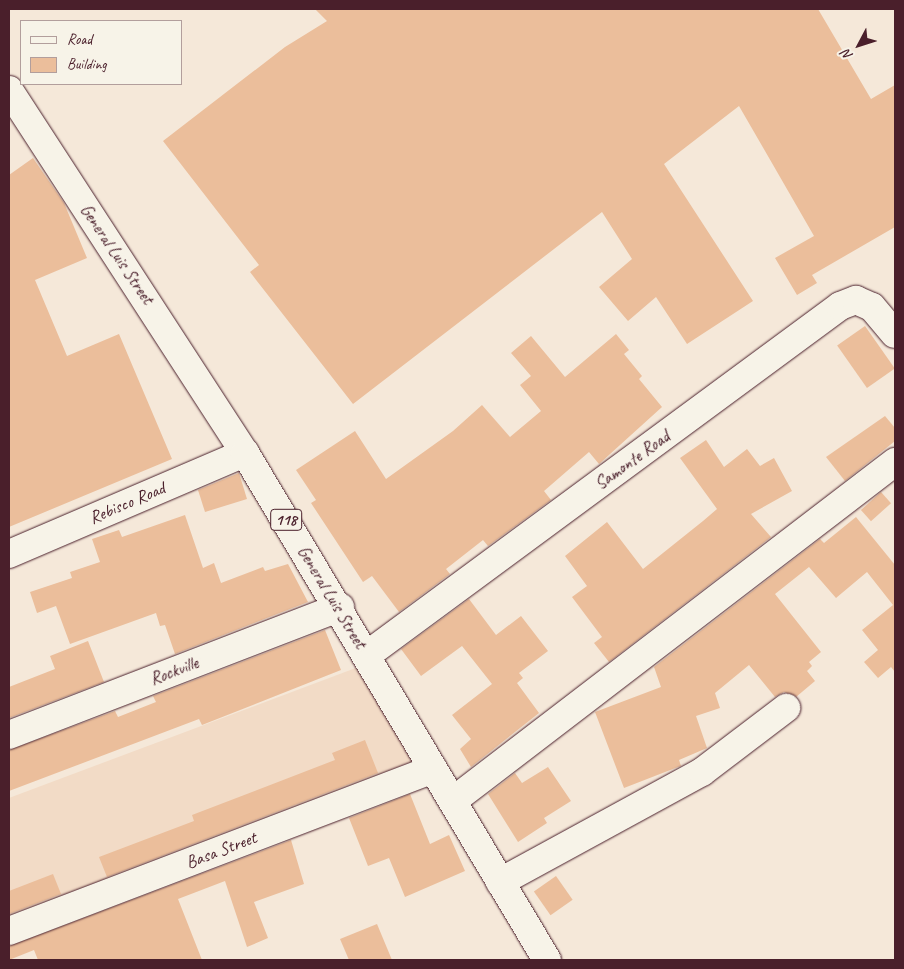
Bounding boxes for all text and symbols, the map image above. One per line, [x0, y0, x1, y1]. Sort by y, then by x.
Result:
legend [20, 20, 182, 85]
north arrow [834, 20, 884, 70]
text: Road [67, 30, 92, 49]
text: N [838, 46, 856, 64]
text: Building [67, 55, 106, 74]
street label: General Luis Street [75, 200, 159, 308]
street label: Samonte Road [590, 426, 674, 494]
street label: Rebisco Road [86, 477, 168, 529]
road number: 118 [270, 506, 302, 534]
street label: General Luis Street [293, 542, 371, 652]
street label: Rockville [147, 652, 201, 690]
street label: Basa Street [183, 827, 259, 873]

